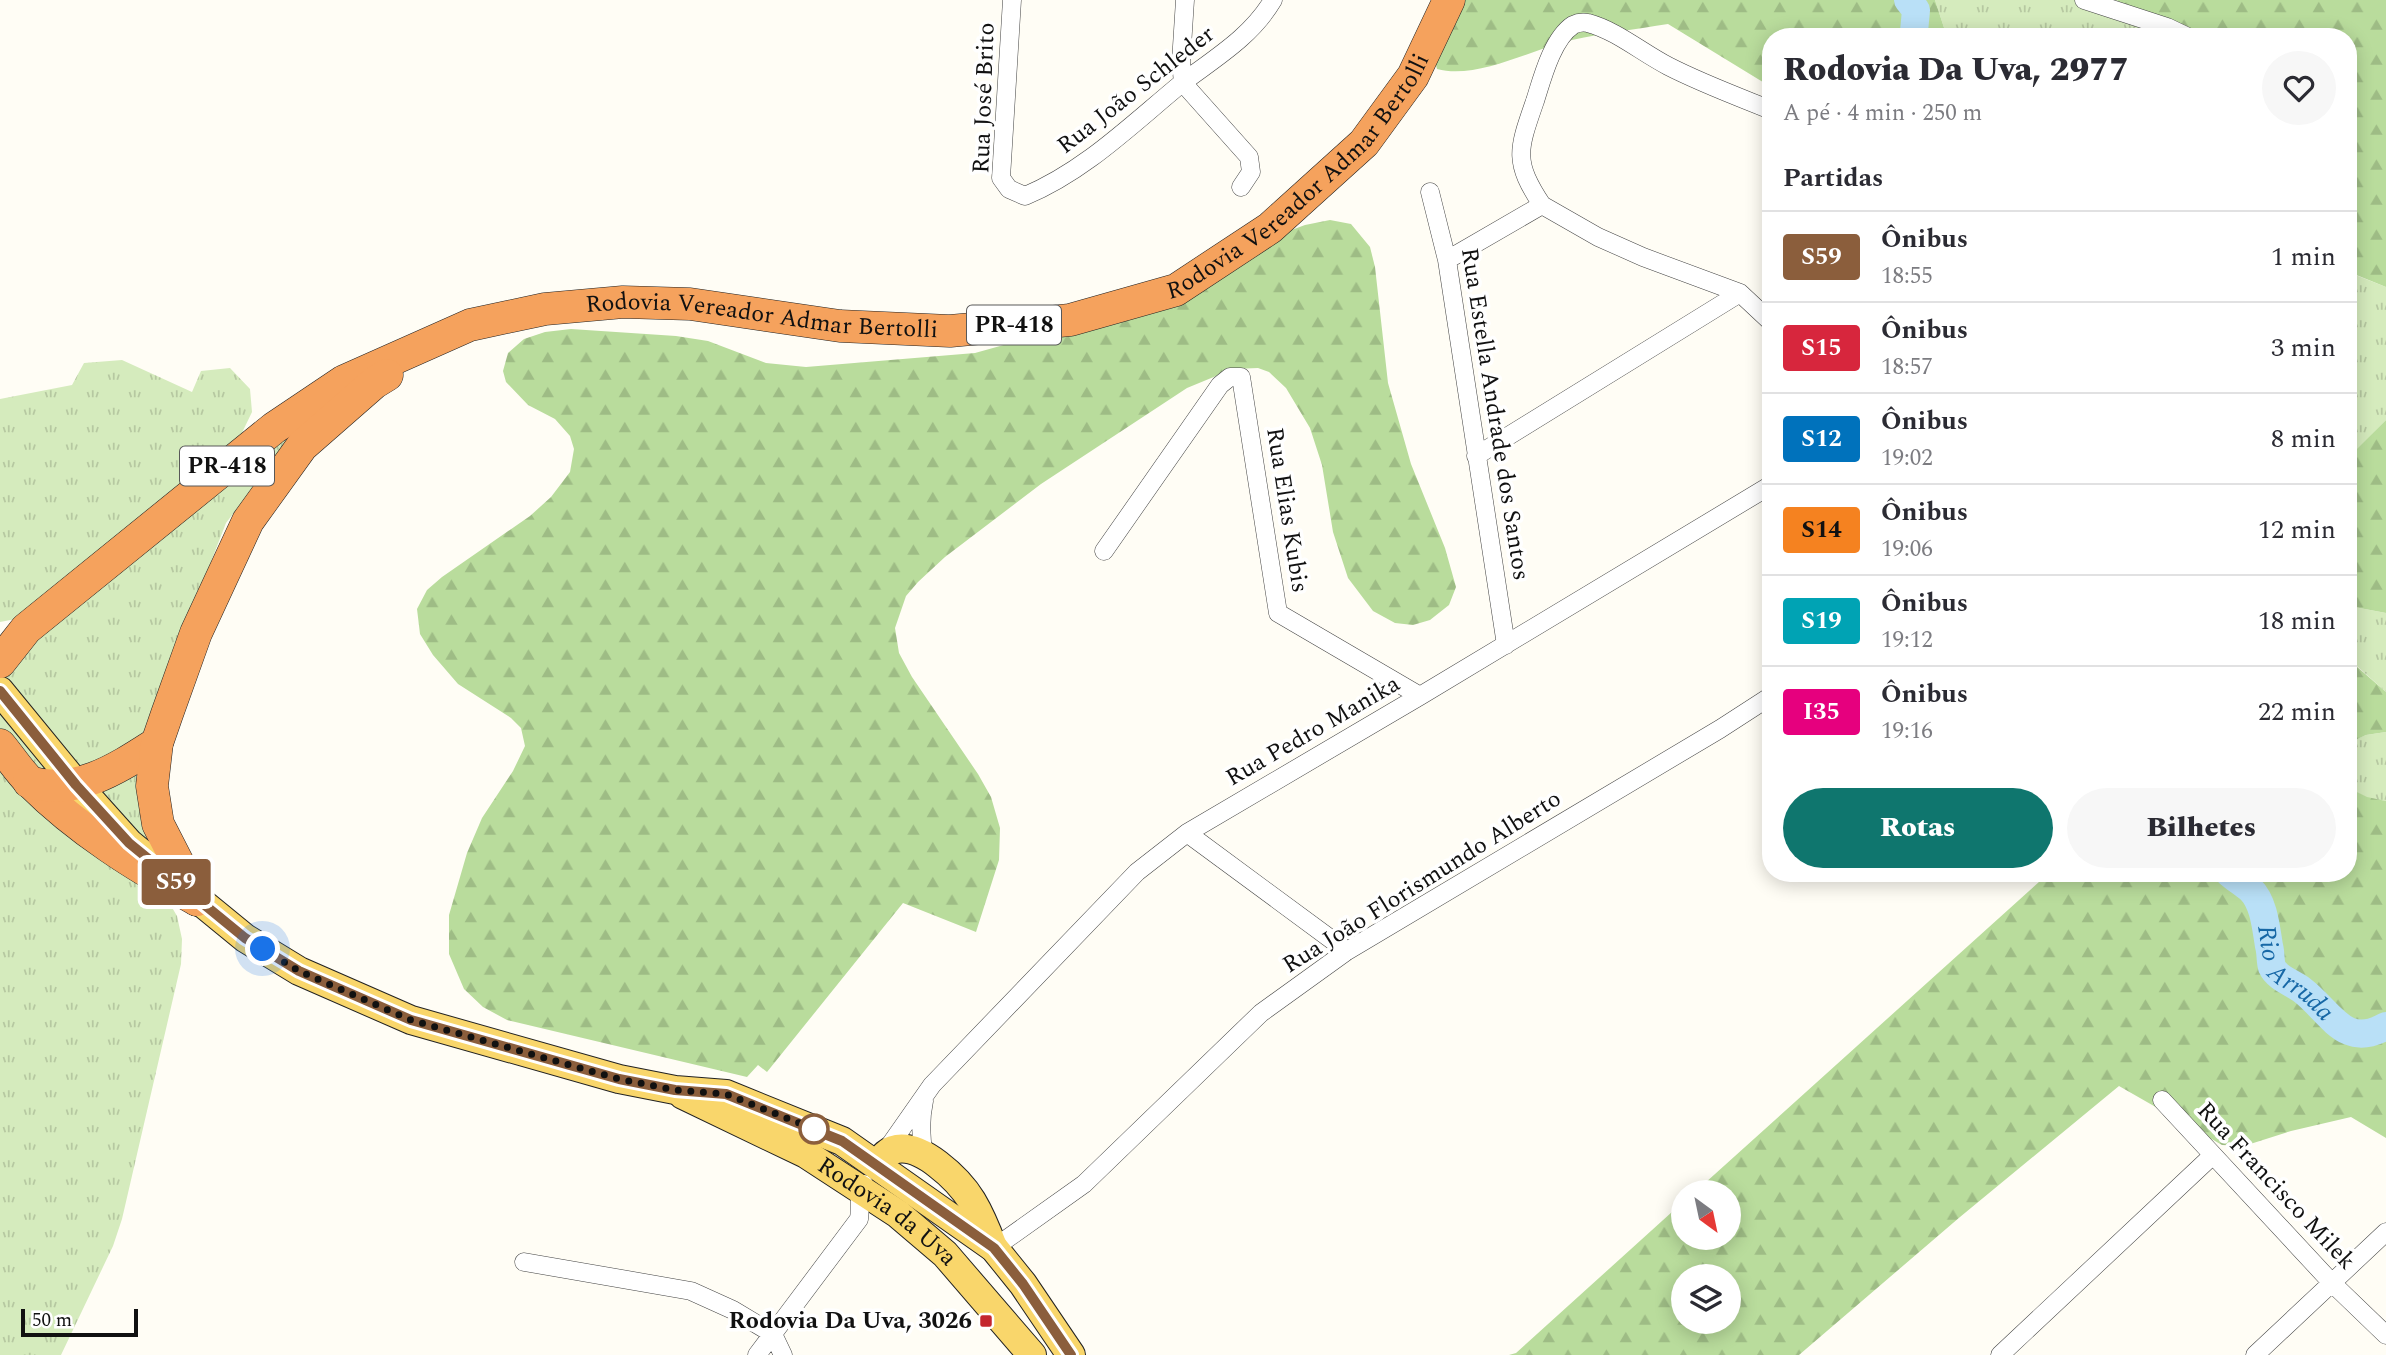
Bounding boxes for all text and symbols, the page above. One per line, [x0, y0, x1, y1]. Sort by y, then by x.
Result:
street label: Rua João Schleder [1049, 17, 1223, 163]
street label: Rua José Brito [963, 22, 1005, 174]
text: Rodovia Da Uva, 2977 [1783, 45, 2129, 95]
street label: Rodovia Vereador Admar Bertolli [1162, 48, 1439, 310]
button: heart [2262, 51, 2336, 125]
text: A pé · 4 min · 250 m [1783, 96, 1982, 131]
text: Partidas [1783, 158, 1883, 198]
text: Ônibus [1881, 219, 1968, 259]
text: 1 min [2271, 237, 2336, 277]
text: S59 [1801, 239, 1842, 275]
street label: Rua Estella Andrade dos Santos [1451, 245, 1539, 583]
text: 18:55 [1881, 259, 1933, 294]
street label: Rodovia Vereador Admar Bertolli [584, 284, 939, 348]
road number: PR-418 [967, 306, 1061, 344]
text: Ônibus [1881, 310, 1968, 350]
text: 3 min [2271, 328, 2336, 368]
text: S15 [1801, 330, 1842, 366]
text: 18:57 [1881, 350, 1933, 385]
text: Ônibus [1881, 401, 1968, 441]
text: 8 min [2271, 419, 2336, 459]
text: S12 [1801, 421, 1842, 457]
street label: Rua Elias Kubis [1256, 425, 1318, 595]
text: 19:02 [1881, 441, 1933, 476]
road number: PR-418 [180, 446, 274, 486]
text: Ônibus [1881, 492, 1968, 532]
text: 12 min [2258, 510, 2336, 550]
text: S14 [1801, 512, 1842, 548]
text: 19:06 [1881, 532, 1933, 567]
text: Ônibus [1881, 583, 1968, 623]
text: 18 min [2258, 601, 2336, 641]
text: S19 [1801, 603, 1842, 639]
text: 19:12 [1881, 623, 1933, 658]
street label: Rua Pedro Manika [1219, 666, 1407, 796]
text: Ônibus [1881, 674, 1968, 714]
text: 22 min [2258, 692, 2336, 732]
text: I35 [1803, 694, 1840, 730]
text: 19:16 [1881, 714, 1933, 749]
street label: Rua João Florismundo Alberto [1276, 781, 1568, 983]
button: Rotas [1783, 788, 2053, 868]
button: Bilhetes [2067, 788, 2336, 868]
line badge: S59 [136, 859, 216, 905]
text: S59 [156, 864, 196, 900]
water label: Rio Arruda [2246, 922, 2344, 1031]
your location [245, 931, 280, 966]
street label: Rua Francisco Milek [2188, 1094, 2364, 1278]
unlabelled marker [799, 1114, 829, 1144]
street label: Rodovia da Uva [810, 1148, 966, 1274]
north arrow [1671, 1180, 1741, 1250]
map controls [1671, 1180, 1741, 1334]
button: layers [1671, 1264, 1741, 1334]
place label: Rodovia Da Uva, 3026 [728, 1303, 972, 1339]
scale bar [21, 1306, 138, 1338]
text: 50 m [32, 1306, 72, 1335]
marker: Rodovia Da Uva, 3026 [978, 1313, 994, 1329]

